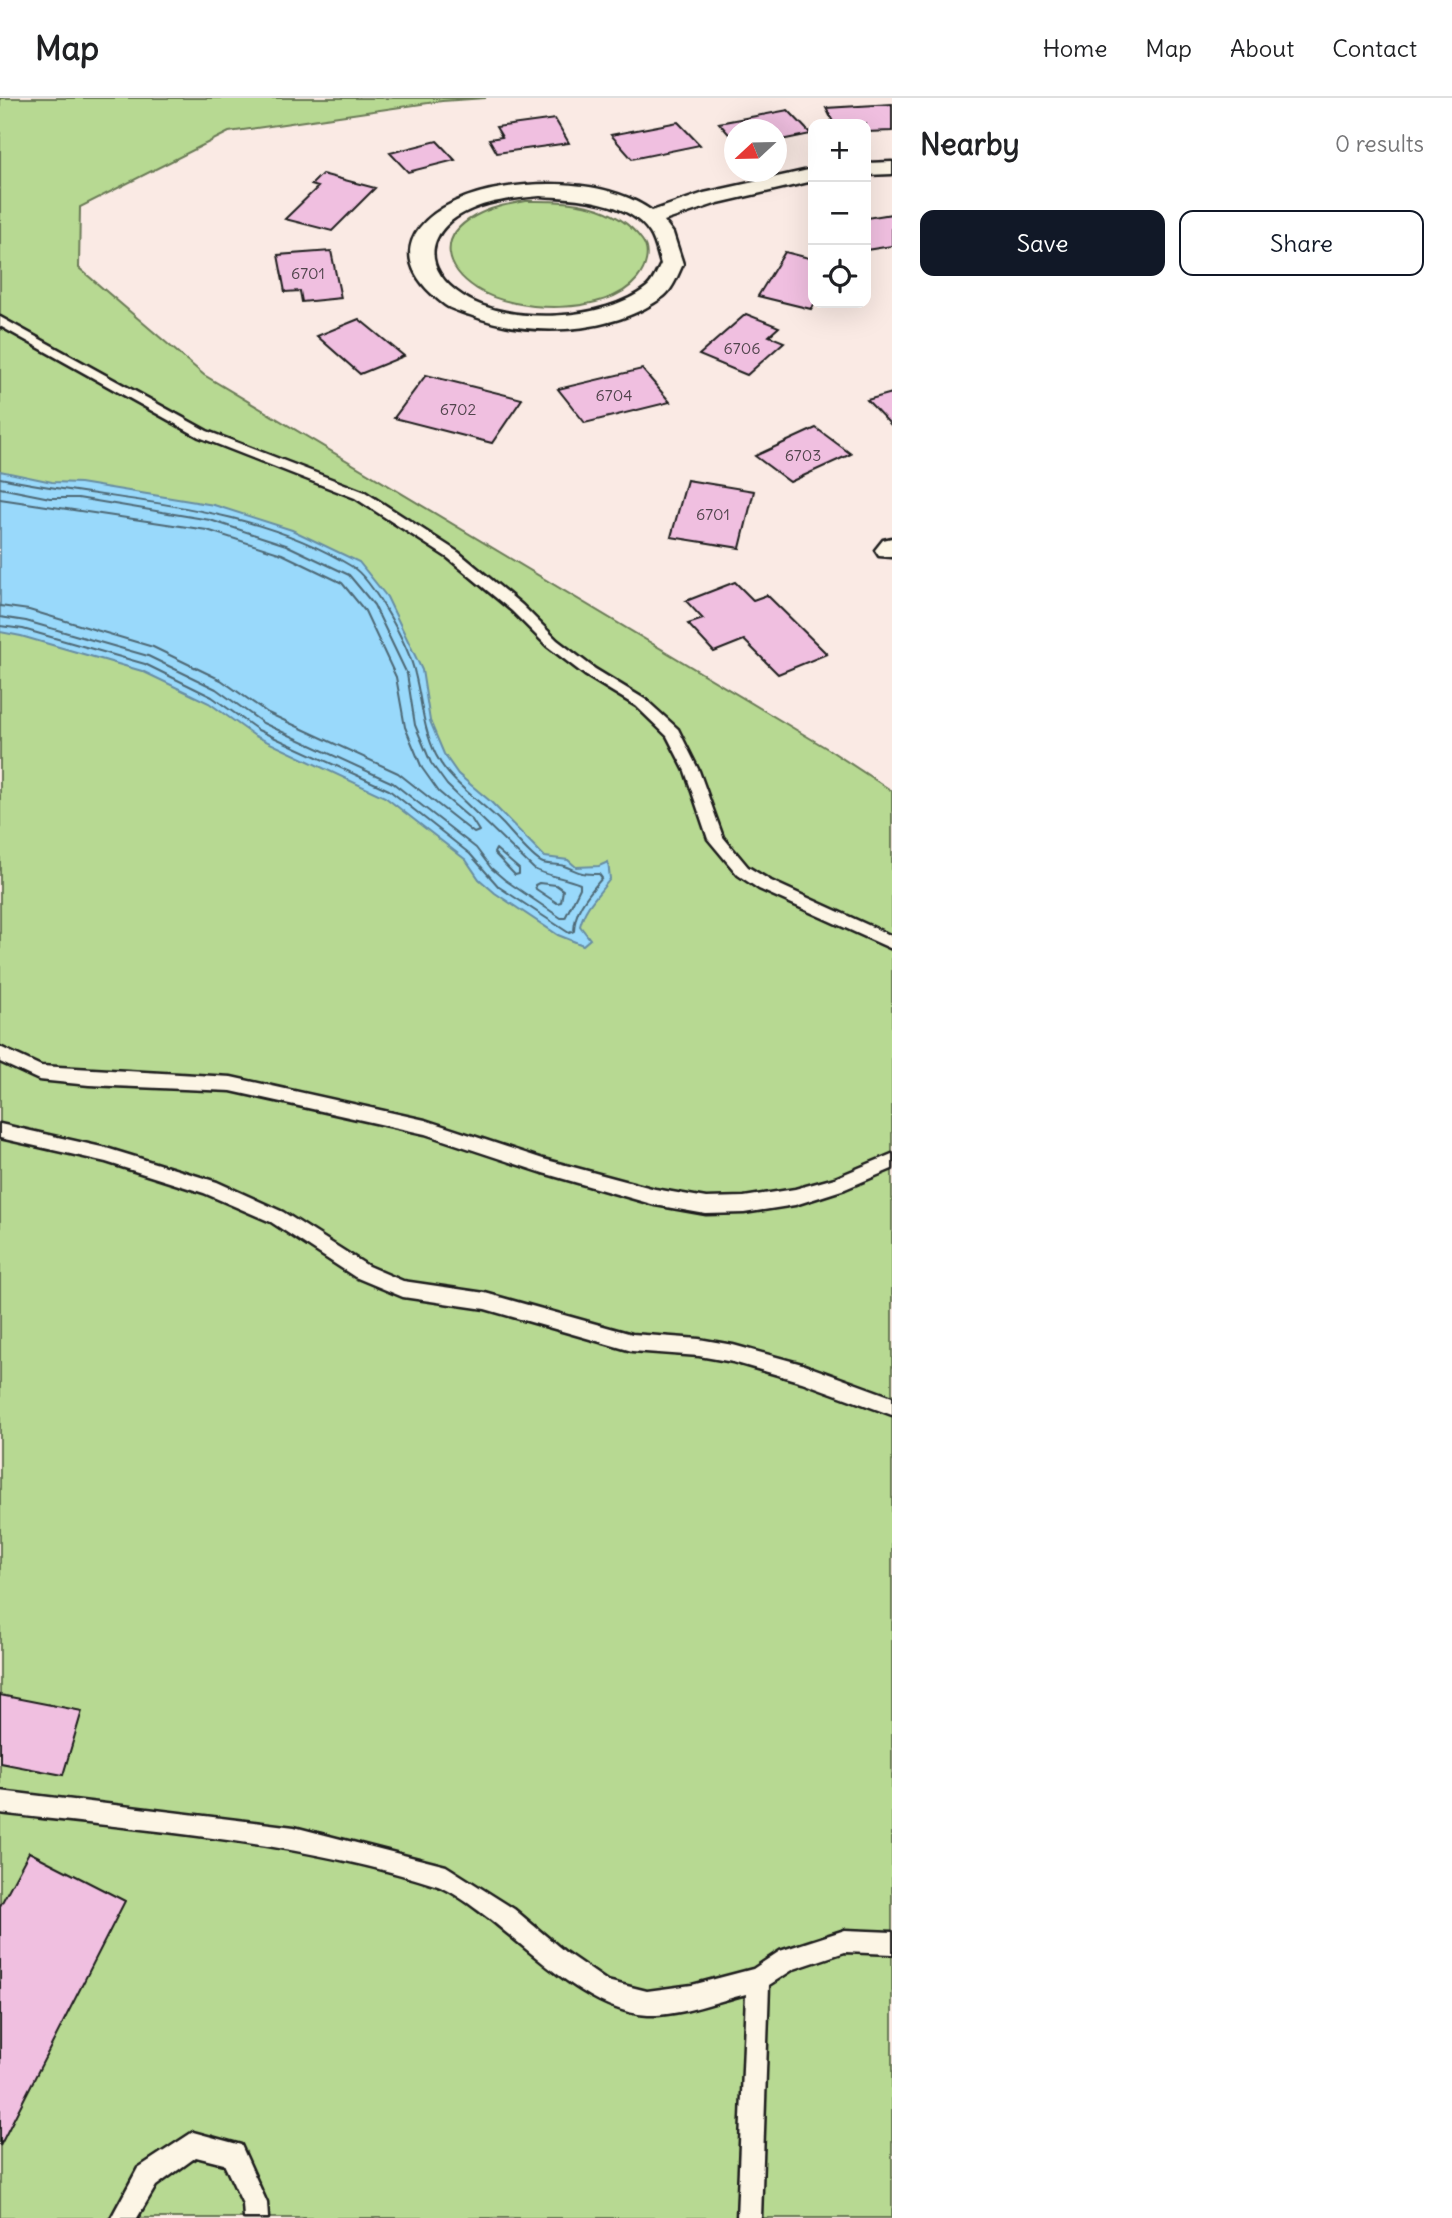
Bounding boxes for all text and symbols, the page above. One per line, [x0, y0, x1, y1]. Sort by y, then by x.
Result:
text: Map [35, 27, 99, 69]
text: Home [1043, 33, 1107, 63]
text: Map [1145, 33, 1192, 63]
text: About [1230, 33, 1294, 63]
text: Contact [1332, 33, 1417, 63]
north arrow [724, 119, 787, 182]
map controls [808, 119, 871, 308]
button: + [808, 119, 871, 182]
text: Nearby [920, 125, 1020, 163]
text: 0 results [1335, 129, 1424, 158]
button: − [808, 182, 871, 245]
button: Save [920, 210, 1165, 276]
button: Share [1179, 210, 1424, 276]
button: locate [808, 245, 871, 308]
house number: 6701 [291, 263, 325, 283]
house number: 6706 [724, 338, 760, 358]
house number: 6704 [596, 385, 632, 405]
house number: 6702 [440, 399, 476, 419]
house number: 6703 [785, 445, 821, 465]
house number: 6701 [696, 504, 730, 524]

